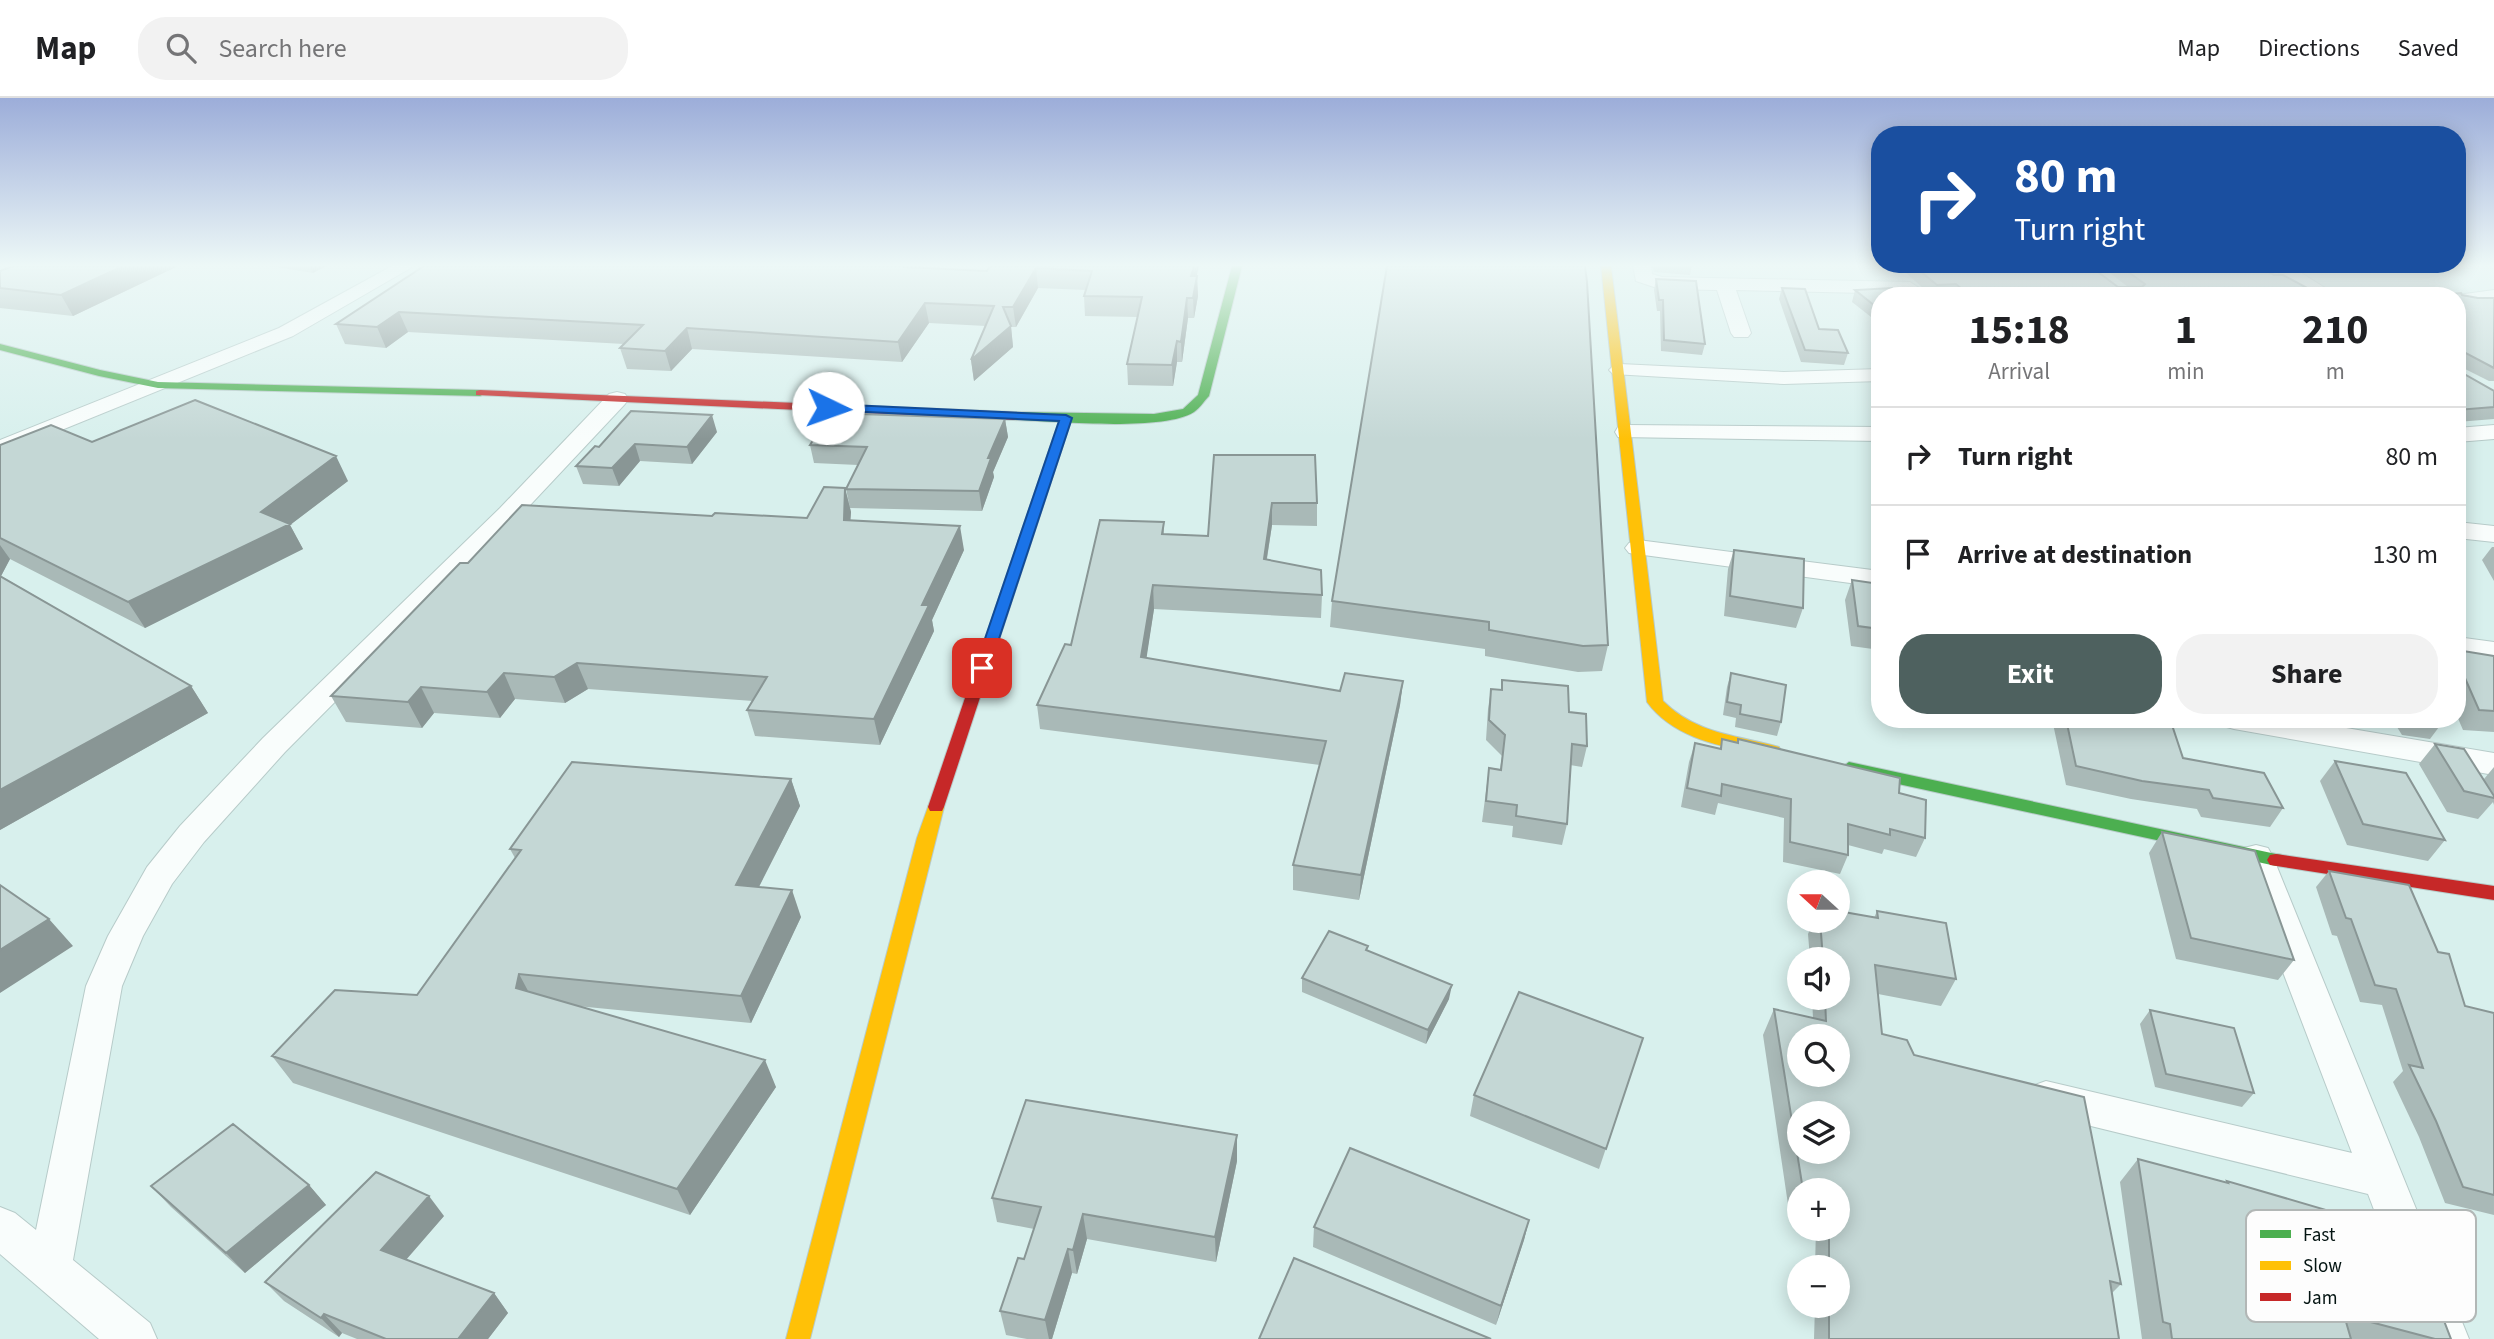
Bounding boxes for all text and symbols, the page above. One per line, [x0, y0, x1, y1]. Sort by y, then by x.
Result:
search box [138, 17, 628, 80]
text: Map [35, 25, 96, 72]
icon: search [162, 29, 200, 67]
text: Search here [218, 30, 347, 67]
text: Map [2177, 31, 2220, 66]
text: Directions [2258, 31, 2360, 66]
text: Saved [2398, 31, 2459, 66]
text: 80 m [2014, 142, 2118, 212]
icon: right [1899, 154, 1990, 245]
text: Turn right [2014, 207, 2145, 253]
text: 15:18 [1968, 300, 2070, 360]
text: 1 [2175, 300, 2197, 360]
text: 210 [2302, 300, 2369, 360]
text: Arrival [1988, 355, 2050, 388]
text: min [2167, 355, 2205, 388]
text: m [2326, 355, 2345, 388]
position arrow [791, 371, 865, 445]
icon: right [1899, 437, 1937, 475]
text: Turn right [1958, 438, 2073, 475]
text: 80 m [2385, 438, 2438, 475]
icon: arrive [1899, 535, 1937, 573]
text: Arrive at destination [1958, 536, 2192, 573]
text: 130 m [2372, 536, 2438, 573]
button: Exit [1899, 634, 2162, 714]
button: Share [2176, 634, 2438, 714]
pin [952, 638, 1012, 698]
icon: arrive [963, 649, 1001, 687]
north arrow [1787, 870, 1850, 933]
map controls [1787, 870, 1850, 1318]
button: sound [1787, 947, 1850, 1010]
button: search [1787, 1024, 1850, 1087]
button: layers [1787, 1101, 1850, 1164]
button: + [1787, 1178, 1850, 1241]
legend [2246, 1210, 2476, 1322]
text: Fast [2303, 1222, 2336, 1249]
text: Slow [2303, 1253, 2342, 1280]
button: − [1787, 1255, 1850, 1318]
text: Jam [2303, 1285, 2337, 1312]

